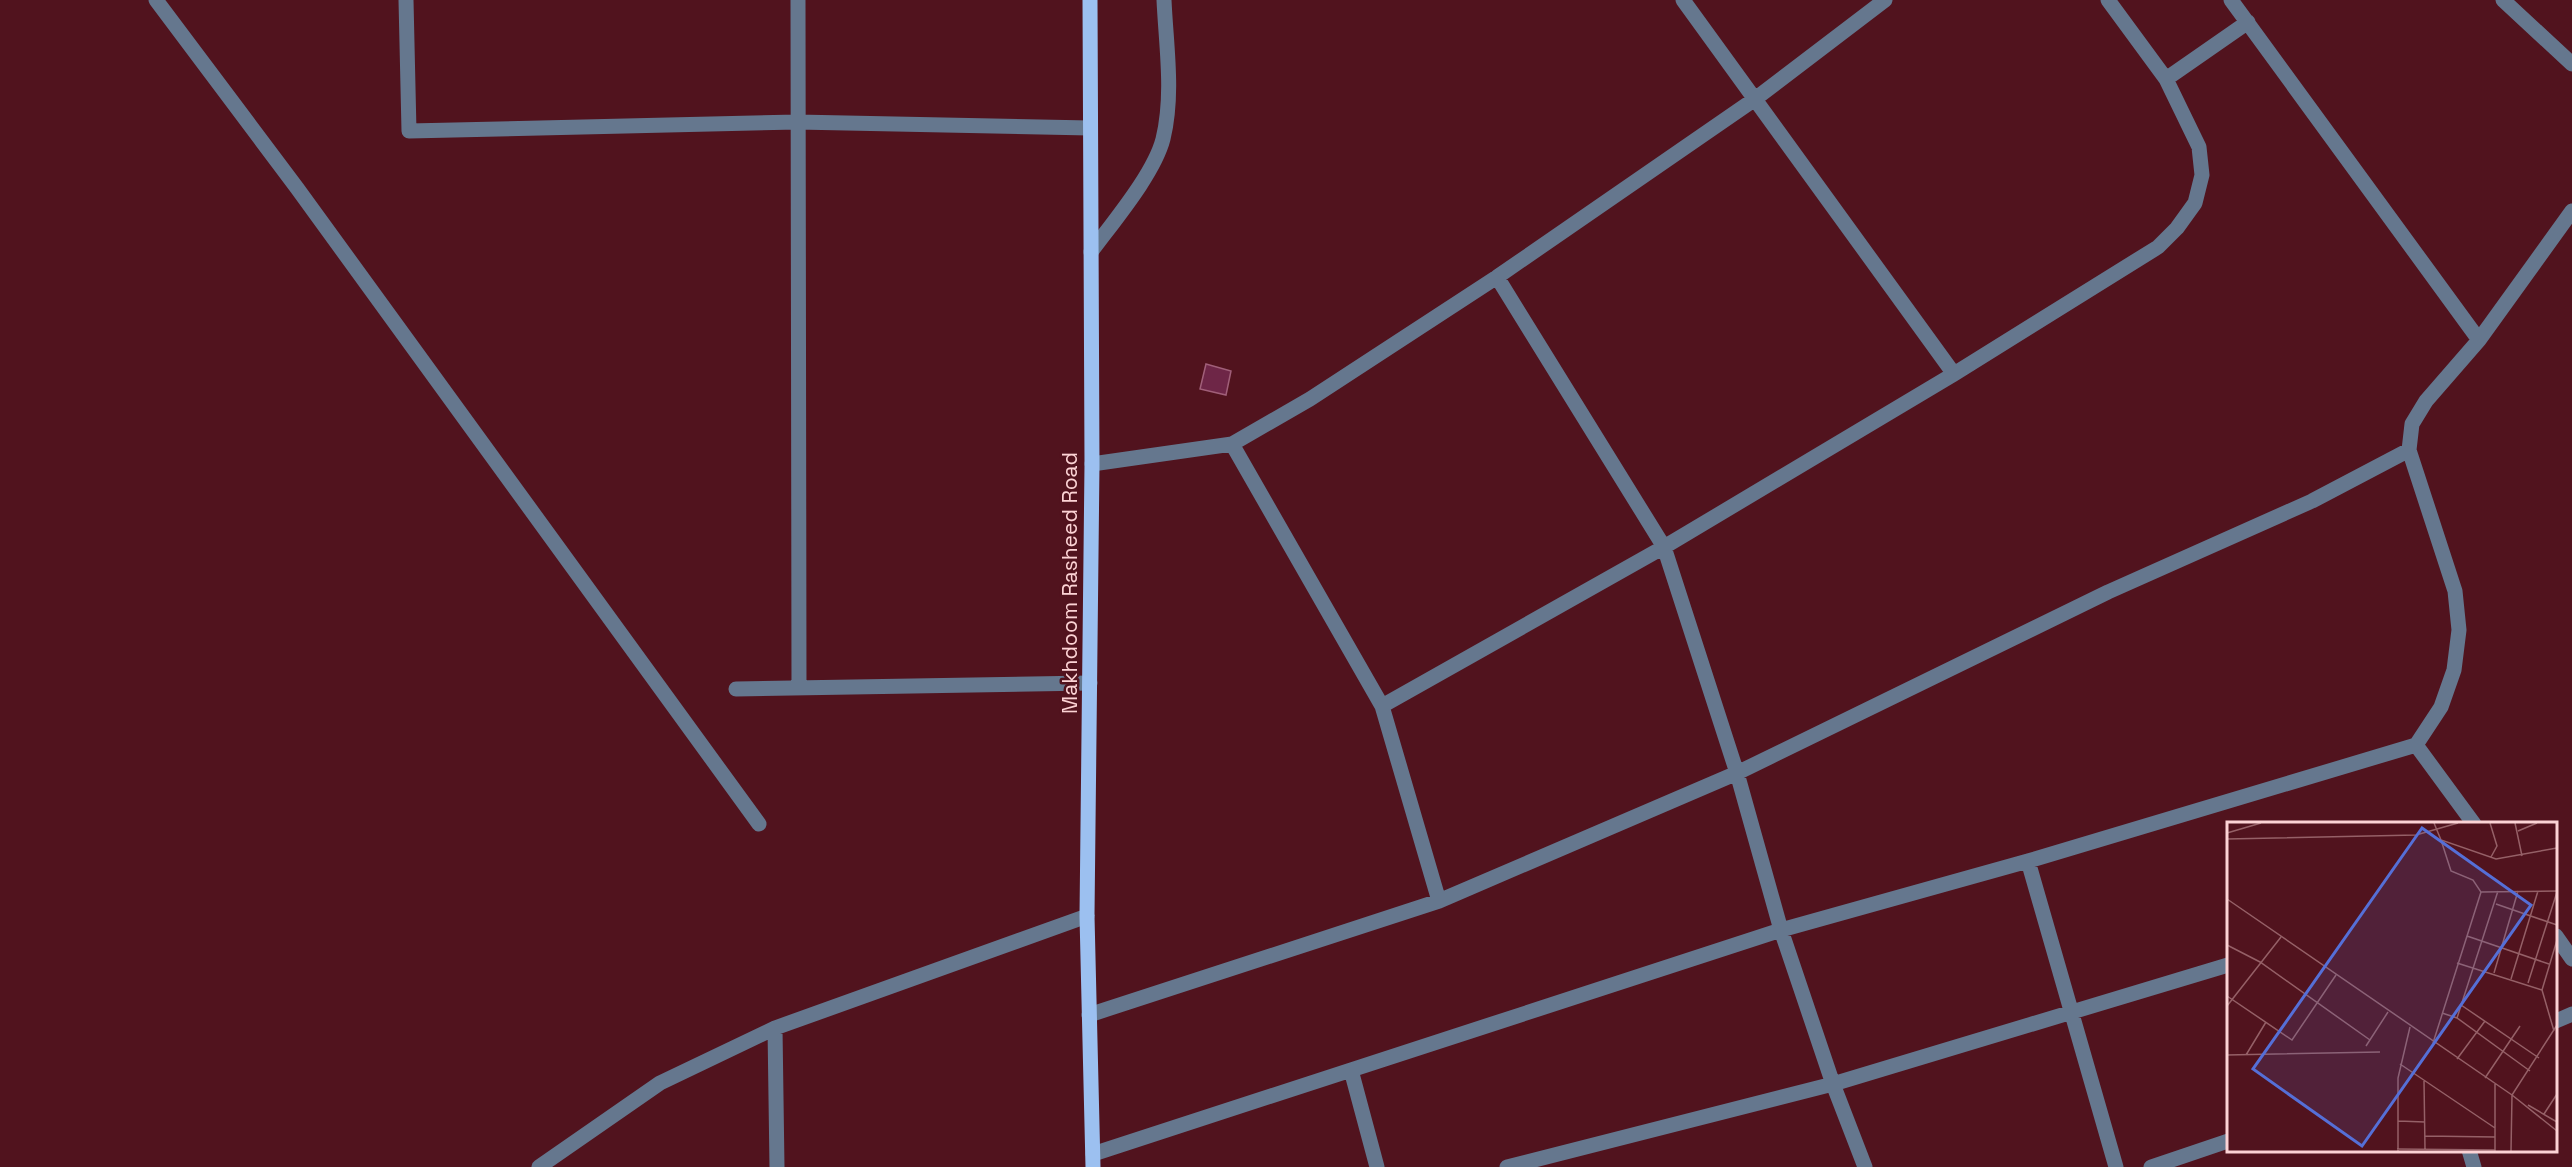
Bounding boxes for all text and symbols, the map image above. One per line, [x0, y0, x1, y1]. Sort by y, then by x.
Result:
street label: Makhdoom Rasheed Road [1056, 452, 1083, 714]
inset map [2227, 822, 2557, 1152]

